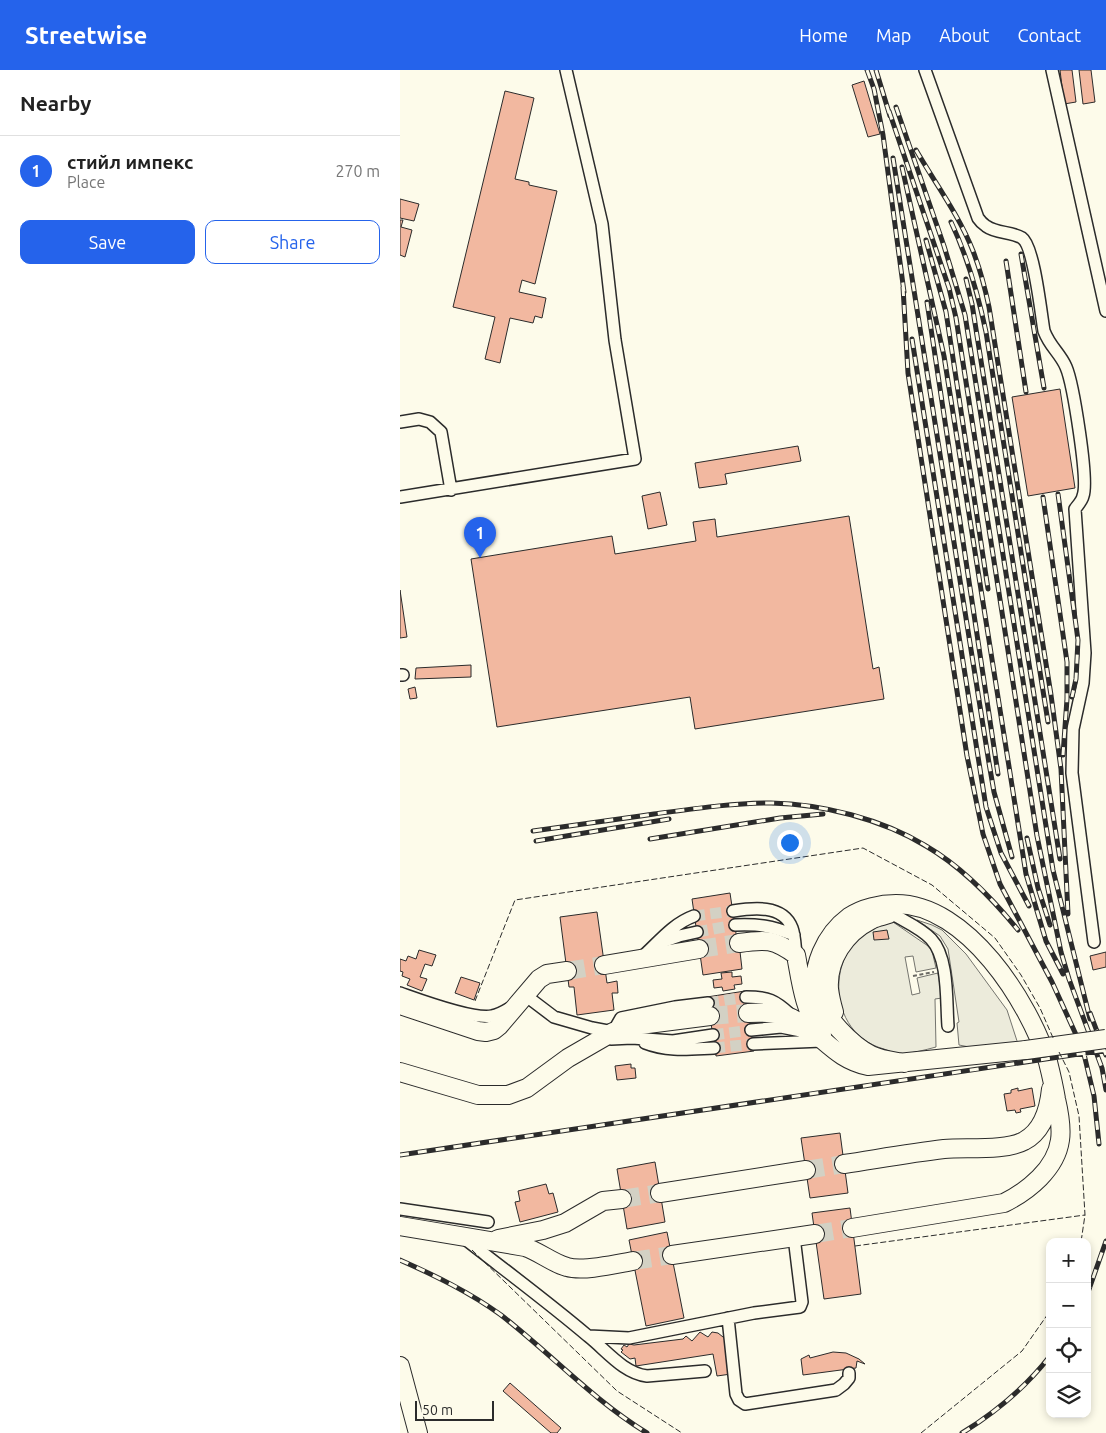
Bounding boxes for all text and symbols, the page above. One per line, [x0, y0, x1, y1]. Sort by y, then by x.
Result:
text: Streetwise [25, 22, 147, 49]
text: Home [799, 25, 848, 45]
text: Map [876, 25, 911, 45]
text: About [939, 25, 989, 45]
text: Contact [1017, 25, 1081, 45]
text: Nearby [20, 91, 91, 115]
text: стийл импекс [67, 151, 193, 173]
text: 1 [31, 162, 41, 180]
text: 270 m [335, 162, 380, 180]
text: Place [67, 173, 105, 191]
button: Save [20, 220, 195, 264]
button: Share [205, 220, 380, 264]
pin: 1 [464, 517, 496, 558]
your location [777, 830, 803, 856]
map controls [1046, 1238, 1091, 1418]
button: + [1046, 1238, 1091, 1283]
button: − [1046, 1283, 1091, 1328]
button: locate [1046, 1328, 1091, 1373]
button: layers [1046, 1373, 1091, 1418]
scale bar [415, 1398, 494, 1421]
text: 50 m [422, 1402, 453, 1418]

